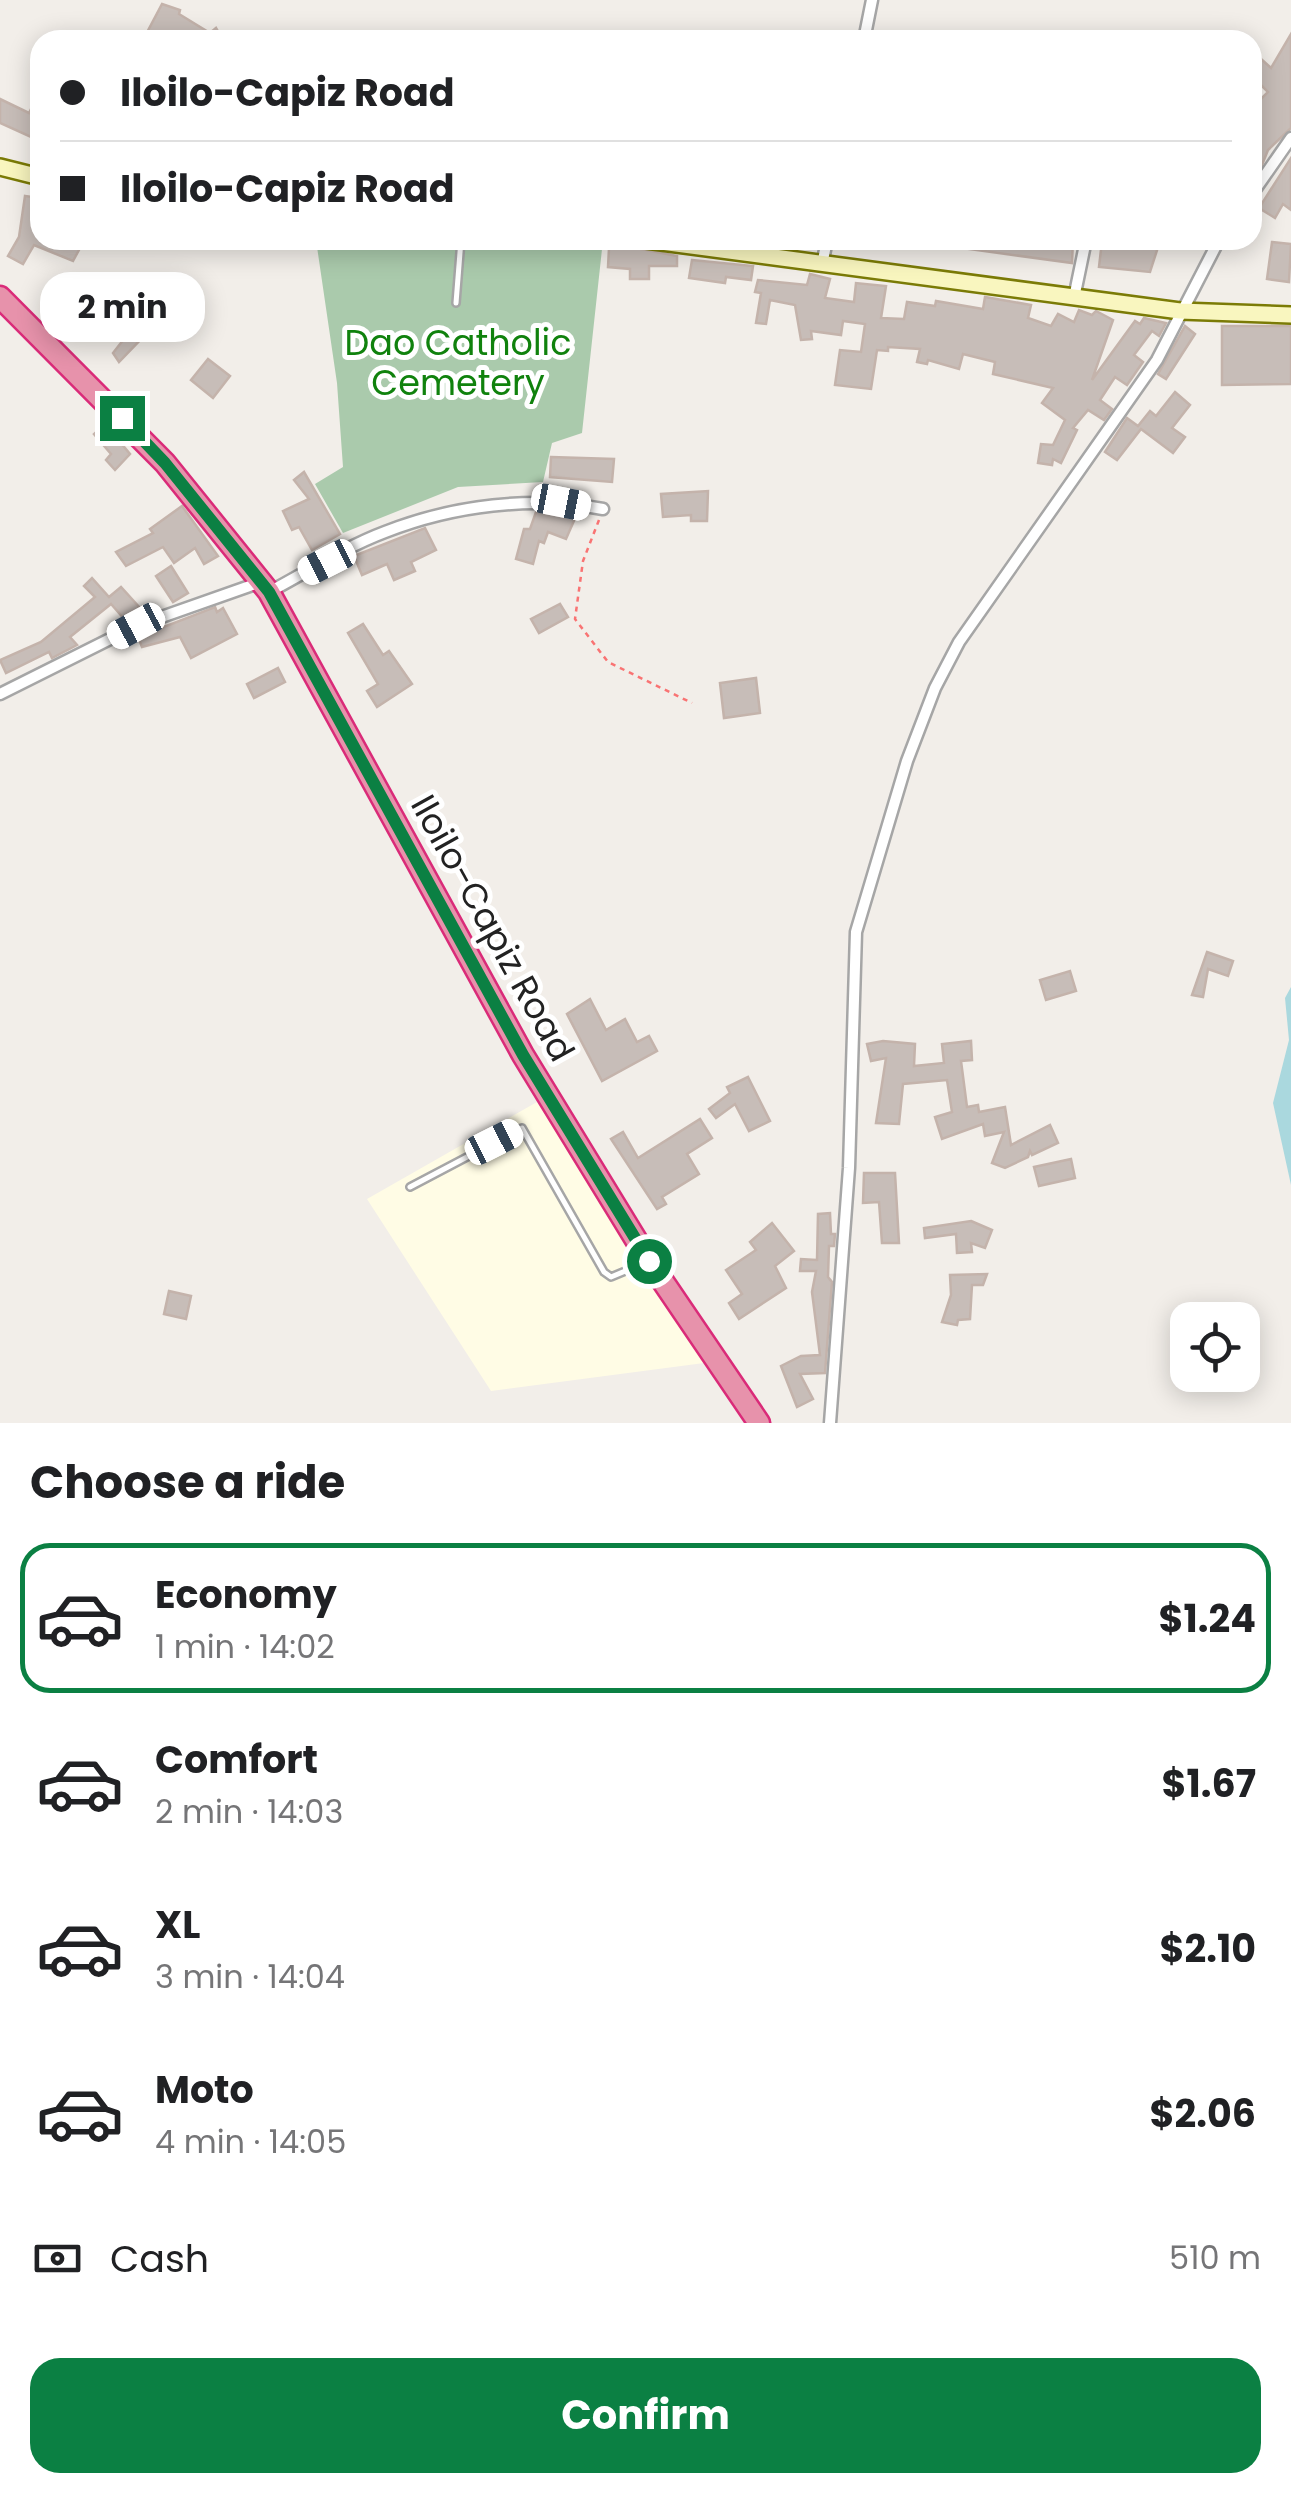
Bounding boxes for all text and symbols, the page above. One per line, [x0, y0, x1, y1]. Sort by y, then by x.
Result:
text: Iloilo-Capiz Road [120, 66, 455, 119]
text: Iloilo-Capiz Road [120, 162, 455, 215]
callout: 2 min [39, 273, 204, 343]
text: 2 min [78, 284, 167, 329]
park label: Dao Catholic Cemetery [345, 318, 571, 407]
route end [100, 396, 145, 441]
car [529, 482, 593, 522]
car [293, 535, 361, 589]
car [102, 599, 170, 653]
street label: Iloilo-Capiz Road [399, 786, 587, 1070]
car [460, 1115, 528, 1169]
route start [627, 1239, 672, 1284]
map controls [1170, 1302, 1260, 1392]
button: locate [1170, 1302, 1260, 1392]
text: Choose a ride [30, 1451, 345, 1514]
text: Economy [155, 1568, 337, 1621]
icon: car [35, 1573, 125, 1663]
text: $1.24 [1159, 1592, 1256, 1645]
text: 1 min · 14:02 [155, 1624, 335, 1669]
text: Comfort [155, 1733, 318, 1786]
icon: car [35, 1738, 125, 1828]
text: $1.67 [1161, 1757, 1256, 1810]
text: 2 min · 14:03 [155, 1789, 343, 1834]
text: XL [155, 1898, 200, 1951]
icon: car [35, 1903, 125, 1993]
text: $2.10 [1160, 1922, 1256, 1975]
text: 3 min · 14:04 [155, 1954, 345, 1999]
text: Moto [155, 2063, 254, 2116]
icon: car [35, 2068, 125, 2158]
text: $2.06 [1150, 2087, 1256, 2140]
text: 4 min · 14:05 [155, 2119, 346, 2164]
icon: cash [30, 2231, 85, 2286]
text: Cash [110, 2232, 209, 2285]
text: 510 m [1169, 2235, 1261, 2280]
button: Confirm [30, 2358, 1261, 2473]

